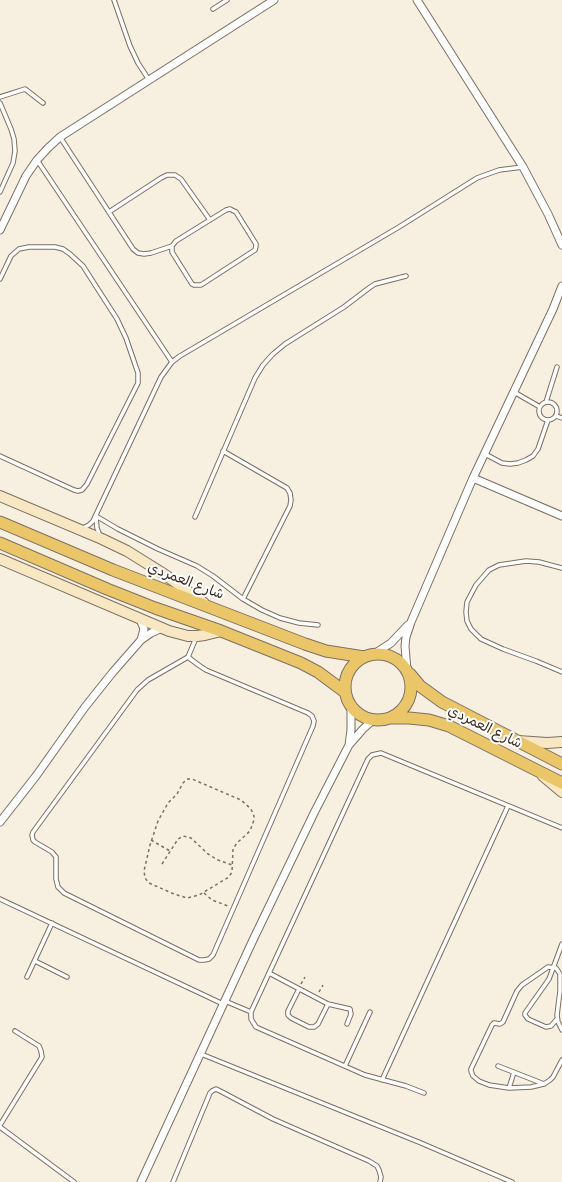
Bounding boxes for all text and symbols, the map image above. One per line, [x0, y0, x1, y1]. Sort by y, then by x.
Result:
street label: شارع العمردي [145, 561, 225, 605]
street label: شارع العمردي [444, 704, 524, 754]

